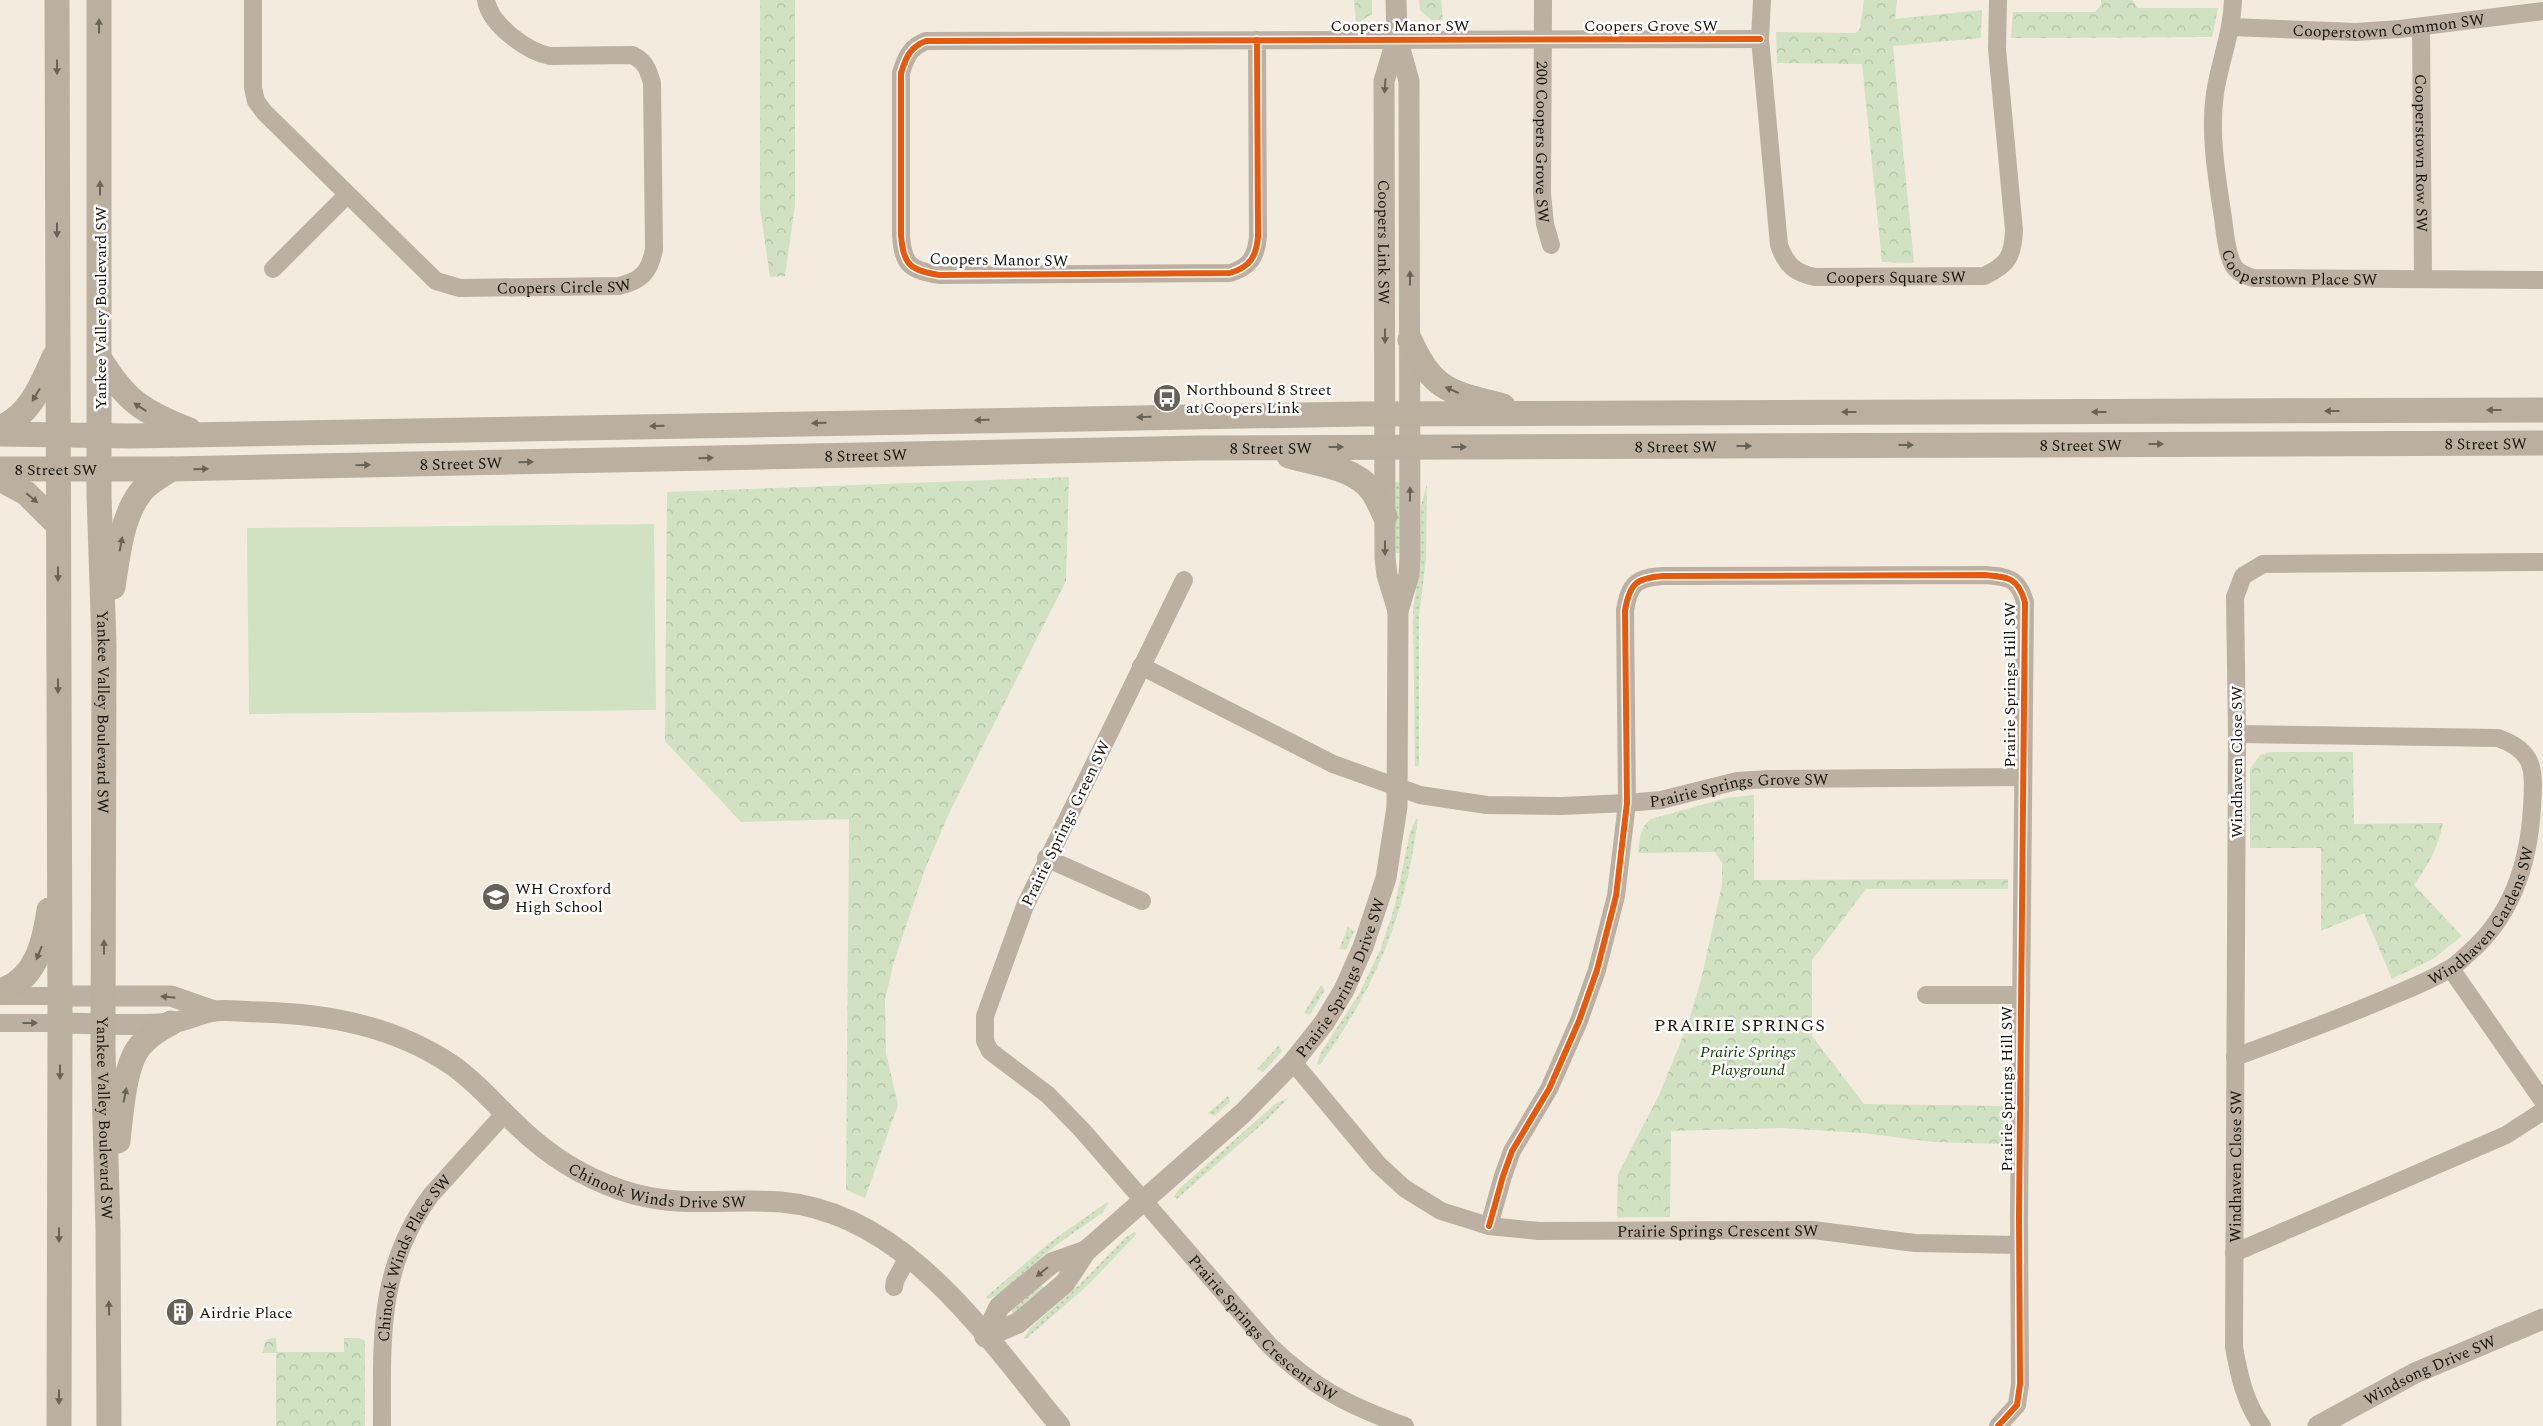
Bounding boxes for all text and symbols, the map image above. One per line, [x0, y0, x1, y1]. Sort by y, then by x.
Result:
street label: Cooperstown Common SW [2292, 7, 2486, 45]
street label: Coopers Manor SW [1331, 14, 1470, 38]
street label: Coopers Grove SW [1584, 14, 1718, 38]
one-way arrow [95, 17, 103, 33]
one-way arrow [53, 60, 61, 76]
street label: 200 Coopers Grove SW [1529, 61, 1556, 225]
street label: Cooperstown Row SW [2408, 74, 2434, 233]
one-way arrow [1381, 78, 1389, 94]
one-way arrow [96, 180, 104, 196]
street label: Coopers Link SW [1371, 180, 1395, 305]
street label: Yankee Valley Boulevard SW [89, 206, 113, 409]
one-way arrow [53, 222, 61, 238]
street label: Cooperstown Place SW [2215, 246, 2378, 292]
street label: Coopers Manor SW [929, 247, 1069, 273]
street label: Coopers Square SW [1826, 265, 1966, 290]
one-way arrow [1406, 270, 1414, 286]
street label: Coopers Circle SW [497, 272, 635, 301]
one-way arrow [1381, 328, 1389, 344]
place label: Northbound 8 Street at Coopers Link [1186, 378, 1332, 420]
bus stop icon: Northbound 8 Street at Coopers Link [1152, 383, 1182, 413]
one-way arrow [1445, 385, 1459, 393]
one-way arrow [32, 388, 41, 401]
one-way arrow [134, 402, 147, 411]
one-way arrow [2486, 406, 2502, 414]
one-way arrow [2324, 407, 2340, 415]
one-way arrow [1841, 408, 1857, 416]
one-way arrow [2091, 408, 2107, 416]
one-way arrow [1136, 413, 1152, 421]
one-way arrow [973, 416, 989, 424]
one-way arrow [811, 419, 827, 427]
one-way arrow [648, 422, 664, 430]
street label: 8 Street SW [2445, 432, 2527, 456]
street label: 8 Street SW [2040, 434, 2122, 458]
street label: 8 Street SW [1635, 435, 1717, 459]
street label: 8 Street SW [1230, 437, 1312, 461]
one-way arrow [2149, 440, 2165, 448]
one-way arrow [1899, 441, 1915, 449]
one-way arrow [1736, 442, 1752, 450]
street label: 8 Street SW [825, 443, 908, 469]
one-way arrow [1328, 443, 1344, 451]
one-way arrow [1451, 443, 1467, 451]
street label: 8 Street SW [420, 451, 503, 477]
one-way arrow [698, 454, 714, 462]
street label: 8 Street SW [15, 458, 97, 482]
one-way arrow [518, 458, 534, 466]
one-way arrow [355, 461, 371, 469]
one-way arrow [193, 464, 209, 472]
one-way arrow [1406, 486, 1414, 502]
one-way arrow [25, 493, 38, 504]
one-way arrow [117, 536, 125, 552]
one-way arrow [1381, 541, 1389, 557]
one-way arrow [54, 566, 62, 582]
street label: Prairie Springs Hill SW [1998, 602, 2022, 768]
street label: Yankee Valley Boulevard SW [90, 610, 115, 814]
one-way arrow [54, 679, 62, 695]
street label: Windhaven Close SW [2225, 685, 2249, 838]
street label: Prairie Springs Green SW [1015, 736, 1117, 910]
street label: Prairie Springs Grove SW [1649, 768, 1829, 814]
street label: Windhaven Gardens SW [2424, 844, 2540, 991]
place label: WH Croxford High School [515, 877, 612, 919]
school or university icon: WH Croxford High School [481, 882, 511, 912]
street label: Prairie Springs Drive SW [1290, 895, 1392, 1063]
one-way arrow [100, 939, 108, 955]
one-way arrow [34, 945, 42, 960]
one-way arrow [159, 993, 175, 1001]
street label: Prairie Springs Hill SW [1995, 1006, 2019, 1172]
district label: PRAIRIE SPRINGS [1654, 1012, 1826, 1039]
street label: Yankee Valley Boulevard SW [90, 1016, 119, 1220]
one-way arrow [22, 1019, 38, 1027]
park label: Prairie Springs Playground [1700, 1040, 1796, 1082]
one-way arrow [56, 1064, 64, 1080]
one-way arrow [121, 1087, 129, 1103]
street label: Windhaven Close SW [2224, 1090, 2248, 1243]
street label: Chinook Winds Drive SW [564, 1157, 747, 1215]
street label: Chinook Winds Place SW [372, 1169, 457, 1343]
street label: Prairie Springs Crescent SW [1617, 1219, 1819, 1244]
one-way arrow [55, 1227, 63, 1243]
street label: Prairie Springs Crescent SW [1182, 1249, 1342, 1407]
one-way arrow [1036, 1266, 1049, 1277]
building icon: Airdrie Place [165, 1297, 195, 1327]
one-way arrow [105, 1299, 113, 1315]
place label: Airdrie Place [199, 1301, 293, 1325]
street label: Windsong Drive SW [2359, 1329, 2500, 1412]
one-way arrow [55, 1389, 63, 1405]

